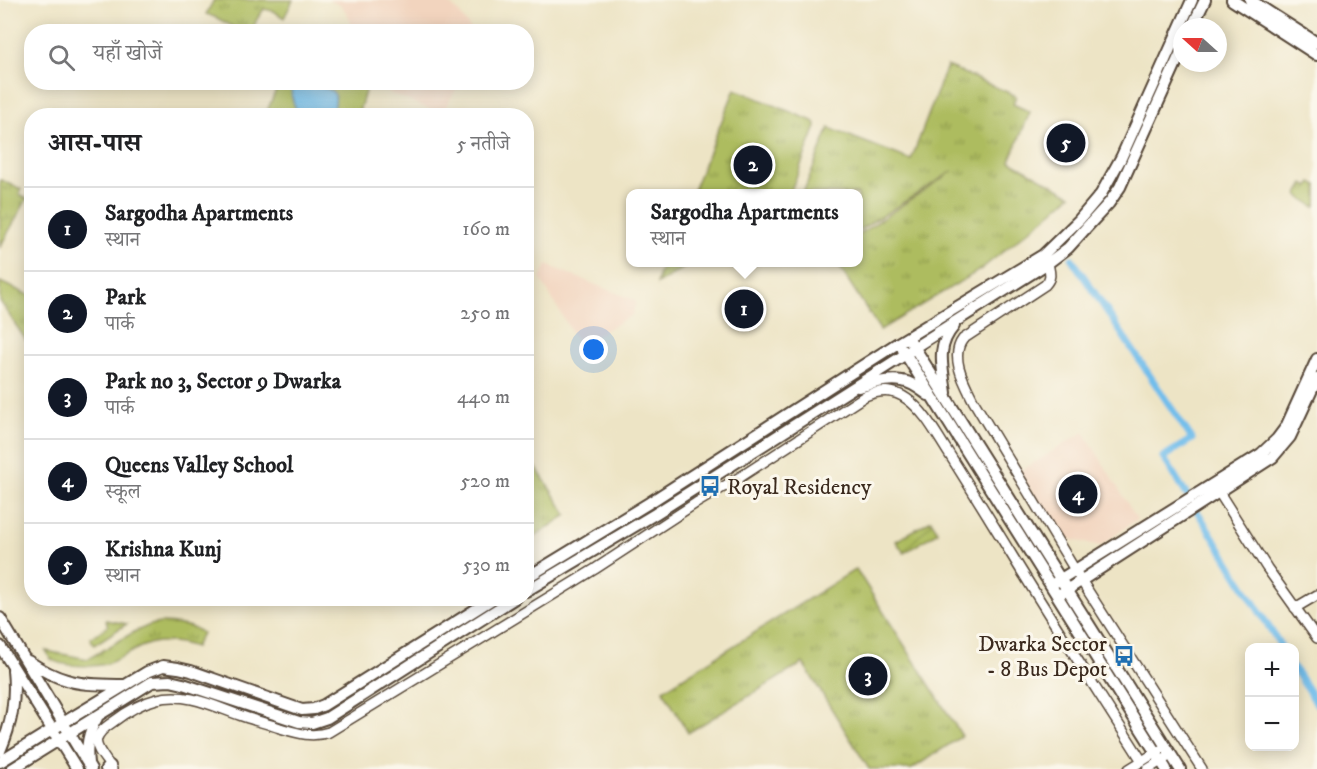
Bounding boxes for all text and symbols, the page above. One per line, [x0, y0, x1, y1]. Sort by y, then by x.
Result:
north arrow [1173, 18, 1227, 72]
search box [24, 24, 534, 90]
text: यहाँ खोजें [93, 40, 162, 67]
icon: search [45, 41, 78, 74]
pin: 5 [1046, 120, 1086, 166]
text: आस-पास [48, 127, 141, 160]
text: 5 नतीजे [456, 132, 510, 157]
pin: 2 [734, 142, 772, 188]
popup [626, 189, 863, 267]
text: Sargodha Apartments [650, 199, 839, 226]
text: Sargodha Apartments [105, 200, 293, 227]
text: 1 [64, 217, 71, 242]
text: 160 m [462, 217, 510, 242]
text: स्थान [650, 227, 685, 252]
text: स्थान [105, 228, 140, 253]
text: Park [105, 284, 146, 311]
pin: 1 [724, 286, 764, 332]
text: 2 [63, 301, 72, 326]
text: 250 m [460, 301, 510, 326]
text: पार्क [105, 312, 134, 337]
your location [579, 335, 608, 364]
text: Park no 3, Sector 9 Dwarka [105, 368, 341, 395]
text: 3 [64, 385, 71, 410]
text: 440 m [457, 385, 510, 410]
text: पार्क [105, 396, 134, 421]
text: Queens Valley School [105, 452, 293, 479]
text: 4 [62, 469, 73, 494]
text: 520 m [460, 469, 510, 494]
pin: 4 [1058, 472, 1098, 516]
bus stop icon: Royal Residency [698, 474, 722, 498]
place label: Royal Residency [727, 474, 872, 501]
text: स्कूल [105, 480, 141, 505]
text: Krishna Kunj [105, 536, 221, 563]
text: 5 [63, 553, 72, 578]
text: 530 m [463, 553, 510, 578]
text: स्थान [105, 564, 140, 589]
place label: Dwarka Sector - 8 Bus Depot [978, 631, 1108, 683]
map controls [1245, 643, 1299, 751]
button: + [1245, 643, 1299, 697]
bus stop icon: Dwarka Sector - 8 Bus Depot [1112, 644, 1136, 668]
pin: 3 [848, 654, 888, 698]
button: − [1245, 697, 1299, 751]

